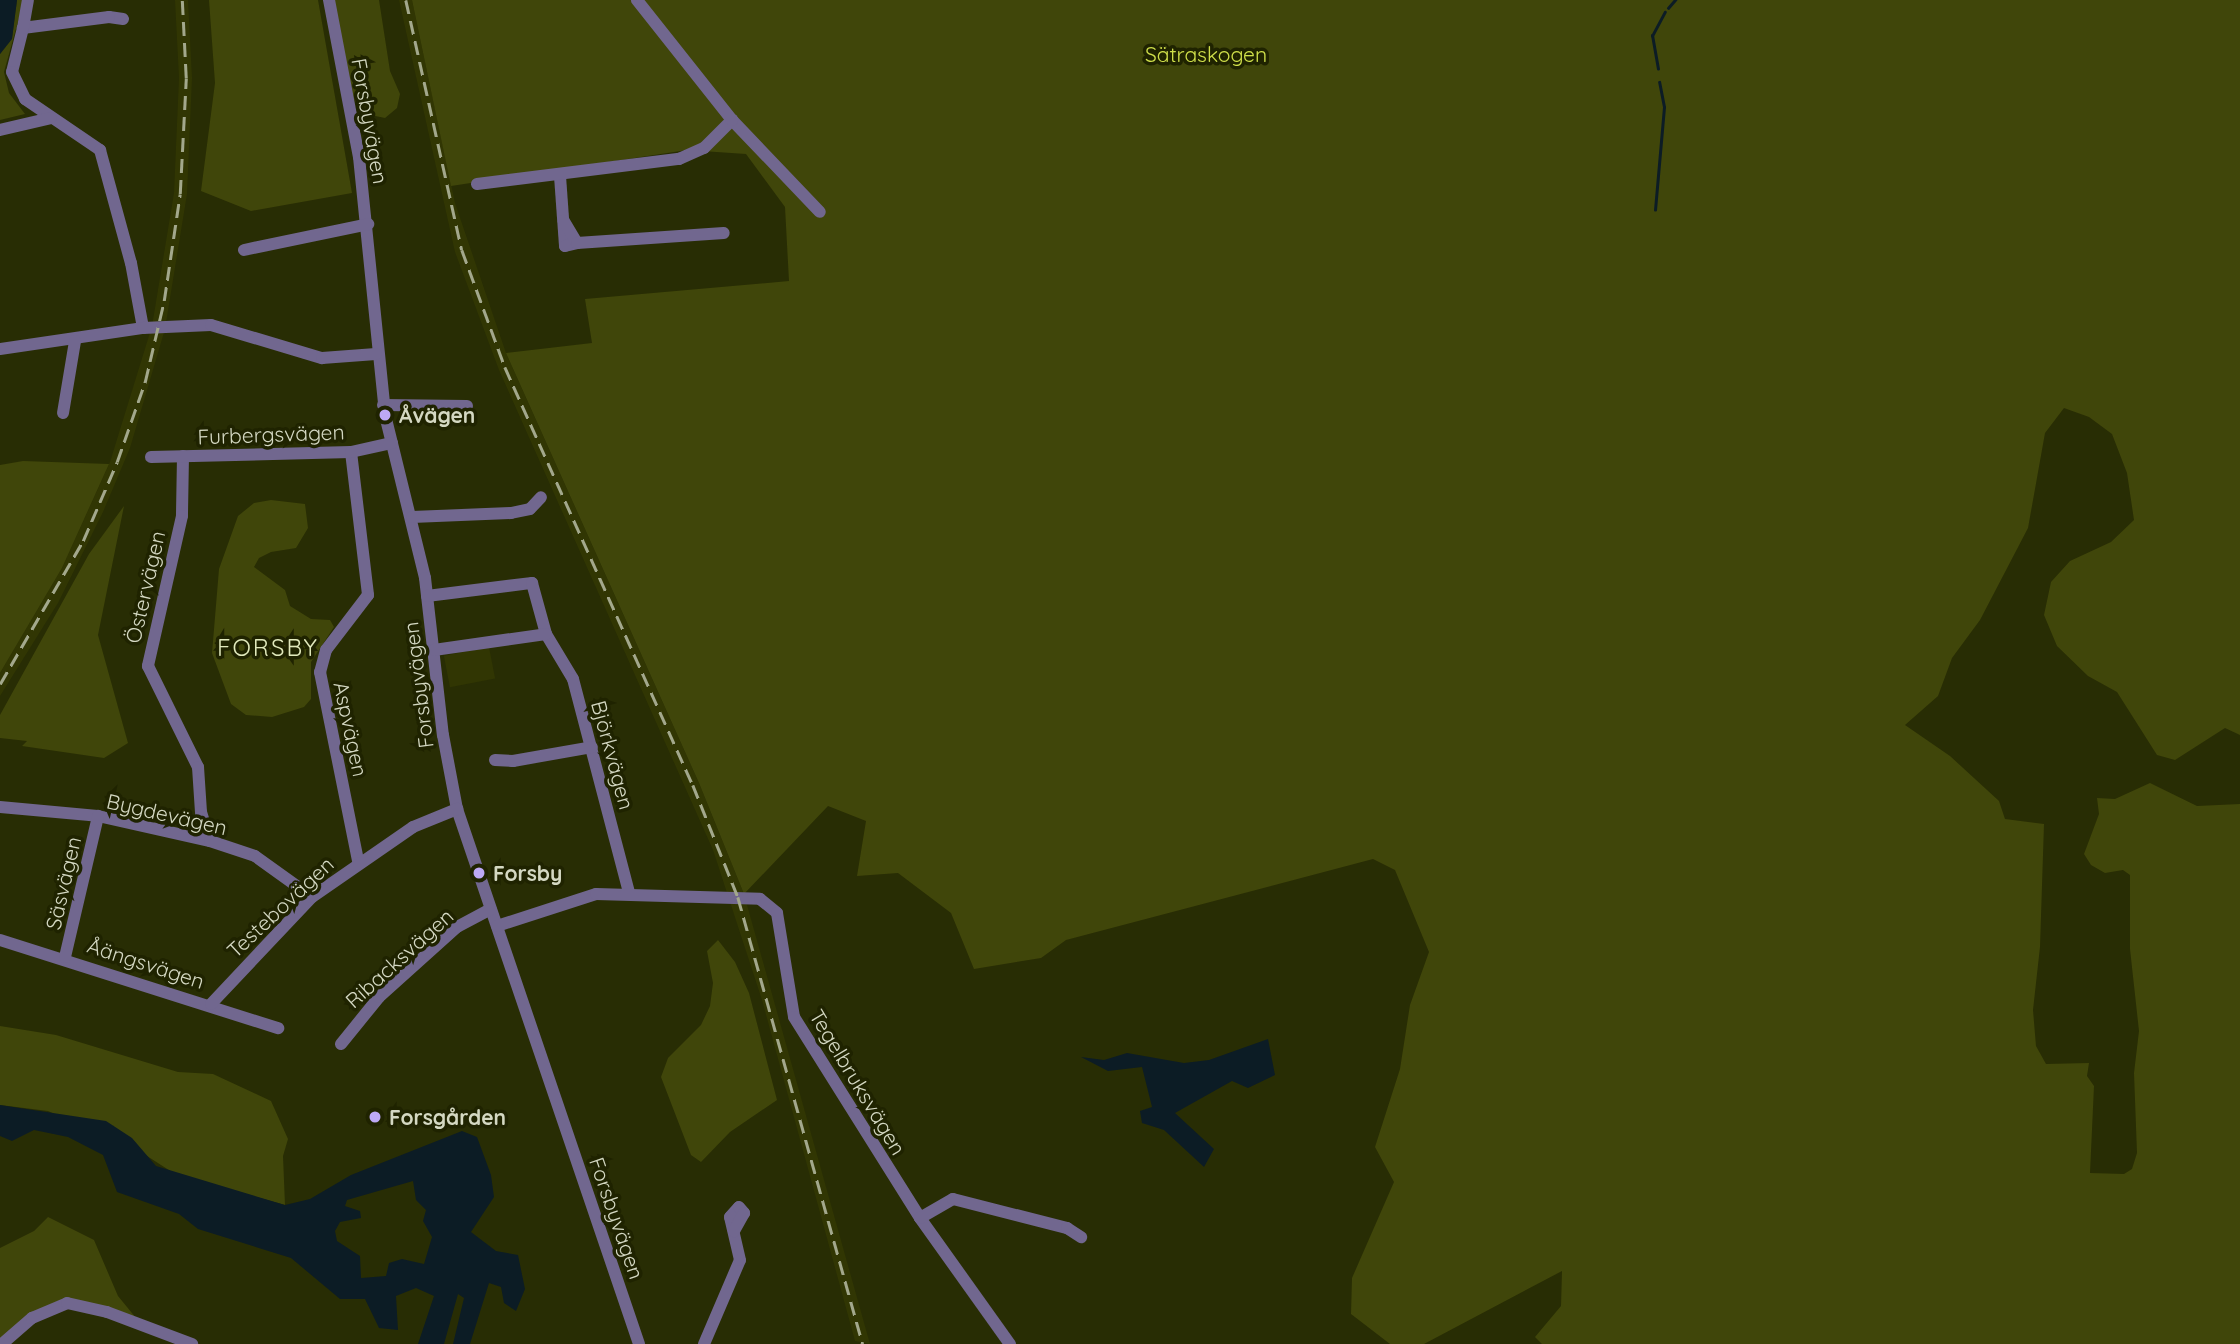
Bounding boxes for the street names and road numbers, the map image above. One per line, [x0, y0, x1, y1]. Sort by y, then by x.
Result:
street label: Forsbyvägen [347, 56, 393, 186]
street label: Furbergsvägen [197, 419, 345, 449]
street label: Östervägen [120, 528, 170, 646]
street label: Forsbyvägen [398, 620, 438, 750]
street label: Aspvägen [329, 679, 373, 779]
street label: Björkvägen [586, 698, 640, 812]
street label: Bygdevägen [104, 788, 230, 840]
street label: Säsvägen [40, 834, 86, 932]
street label: Testebovägen [221, 851, 339, 963]
street label: Ribacksvägen [340, 903, 458, 1013]
street label: Åängsvägen [84, 932, 208, 994]
street label: Tegelbruksvägen [805, 1005, 911, 1159]
street label: Forsbyvägen [584, 1154, 650, 1282]

